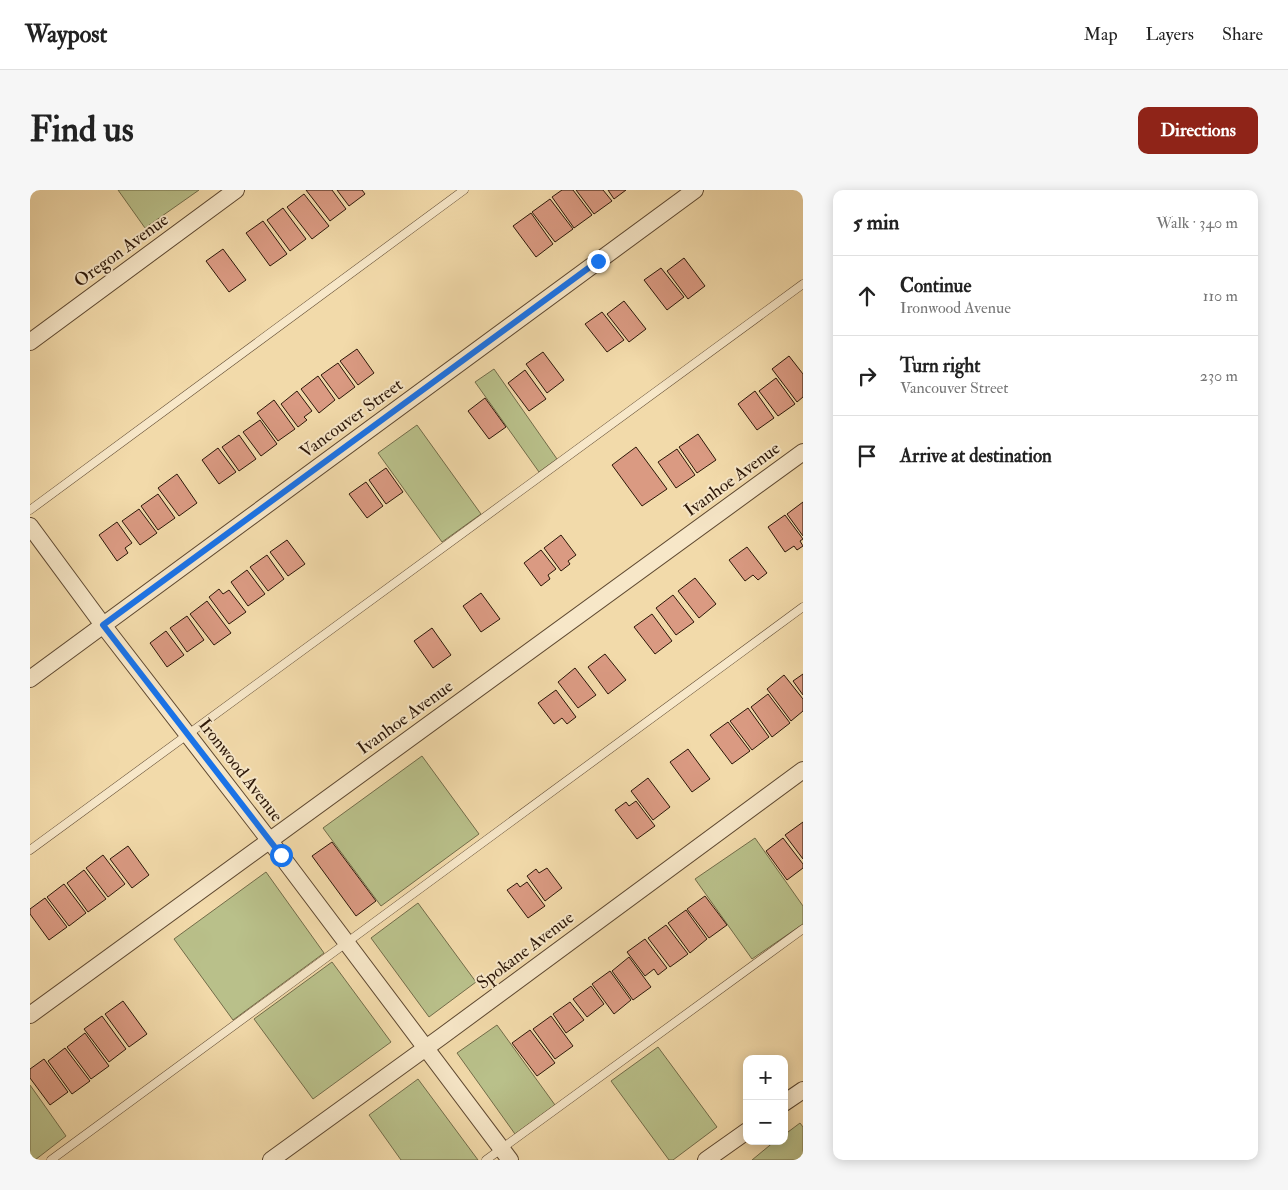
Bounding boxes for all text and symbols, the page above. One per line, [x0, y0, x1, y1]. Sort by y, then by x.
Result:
text: Waypost [25, 19, 107, 50]
text: Map [1084, 23, 1118, 46]
text: Layers [1146, 23, 1194, 46]
text: Share [1222, 23, 1263, 46]
button: Directions [1138, 107, 1258, 154]
text: Find us [30, 108, 134, 152]
street label: Oregon Avenue [69, 208, 174, 292]
text: 5 min [853, 209, 899, 236]
text: Walk · 340 m [1156, 213, 1238, 233]
route end [587, 250, 610, 273]
text: Continue [900, 274, 971, 298]
icon: ahead [853, 282, 881, 310]
text: 110 m [1203, 286, 1238, 306]
text: Ironwood Avenue [900, 298, 1011, 318]
text: Turn right [900, 354, 980, 378]
icon: right [853, 362, 881, 390]
text: 230 m [1200, 366, 1238, 386]
street label: Vancouver Street [295, 373, 408, 464]
text: Vancouver Street [900, 378, 1008, 398]
street label: Ivanhoe Avenue [680, 437, 785, 522]
icon: arrive [853, 442, 881, 470]
text: Arrive at destination [900, 444, 1052, 468]
street label: Ivanhoe Avenue [353, 675, 458, 760]
street label: Ironwood Avenue [193, 714, 288, 827]
route start [270, 844, 293, 867]
street label: Spokane Avenue [472, 906, 579, 995]
map controls [743, 1055, 788, 1145]
button: + [743, 1055, 788, 1100]
button: − [743, 1100, 788, 1145]

